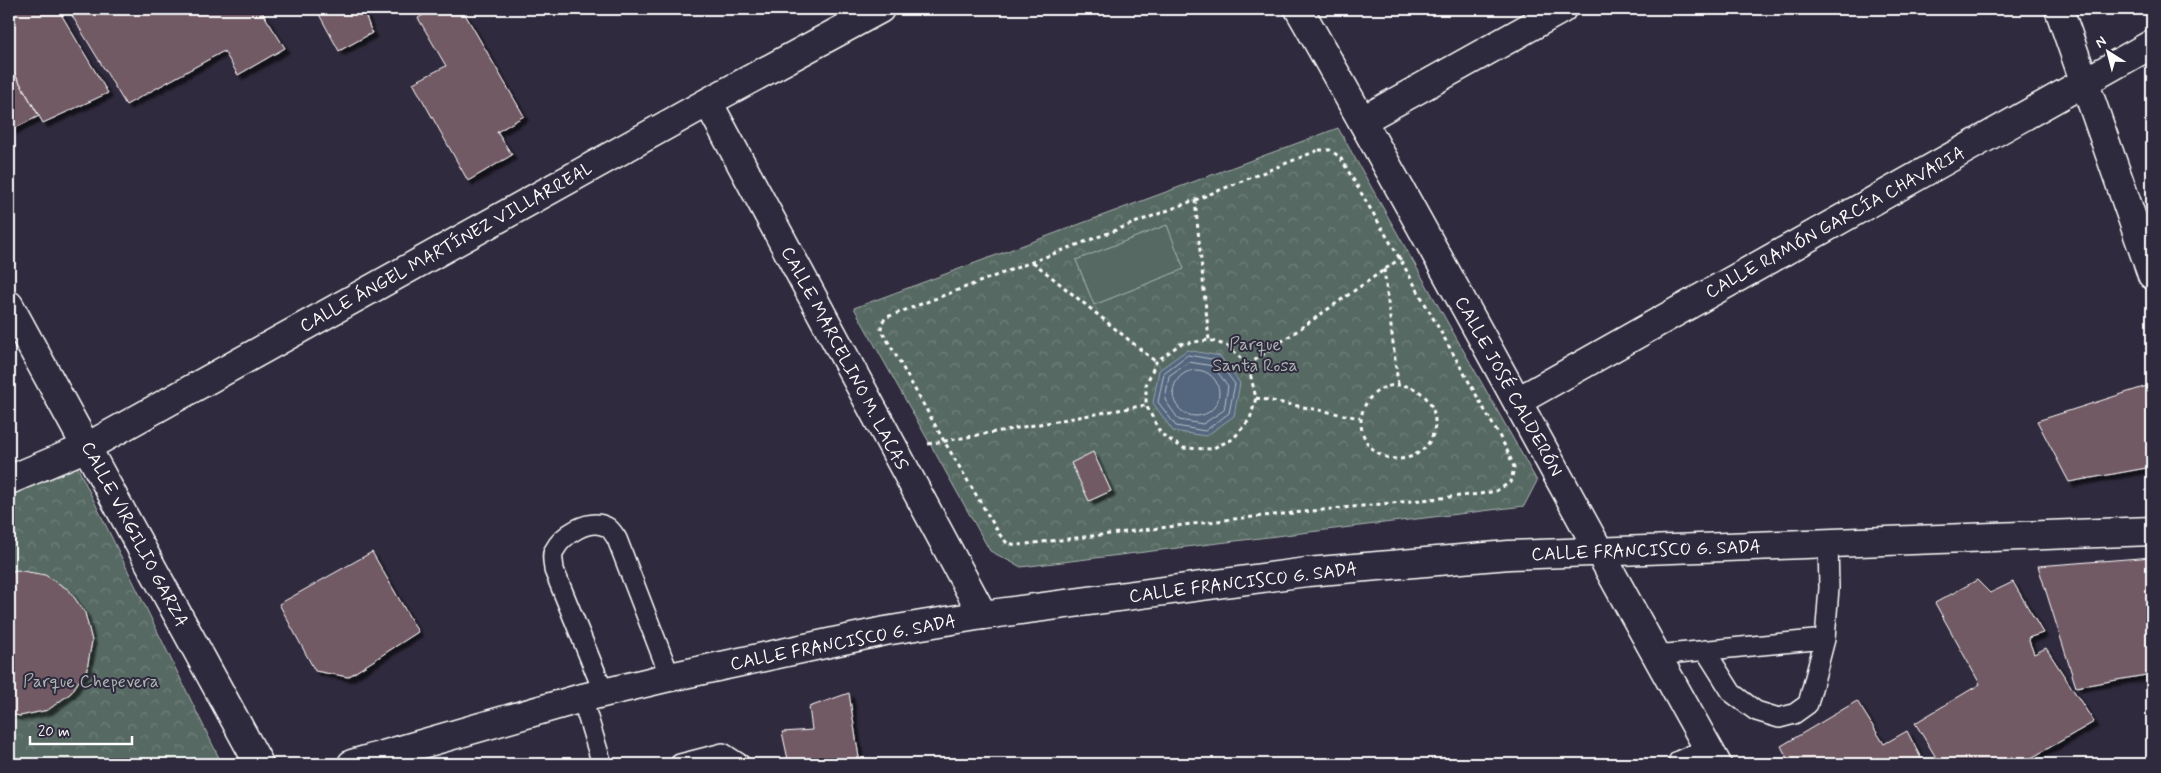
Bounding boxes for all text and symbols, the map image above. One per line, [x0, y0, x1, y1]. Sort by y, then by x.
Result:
north arrow [2084, 28, 2134, 78]
text: N [2092, 32, 2110, 52]
street label: CALLE RAMÓN GARCÍA CHAVARIA [1701, 141, 1970, 305]
street label: CALLE ÁNGEL MARTÍNEZ VILLARREAL [296, 157, 597, 339]
street label: CALLE MARCELINO M. LACAS [775, 243, 913, 474]
street label: CALLE JOSÉ CALDERÓN [1449, 292, 1568, 481]
park label: Parque Santa Rosa [1212, 333, 1298, 378]
street label: CALLE VIRGILIO GARZA [75, 437, 193, 631]
street label: CALLE FRANCISCO G. SADA [1531, 535, 1761, 567]
street label: CALLE FRANCISCO G. SADA [1128, 557, 1359, 609]
street label: CALLE FRANCISCO G. SADA [728, 609, 958, 677]
park label: Parque Chepevera [23, 670, 159, 694]
scale bar [30, 713, 132, 745]
text: 20 m [38, 722, 70, 742]

